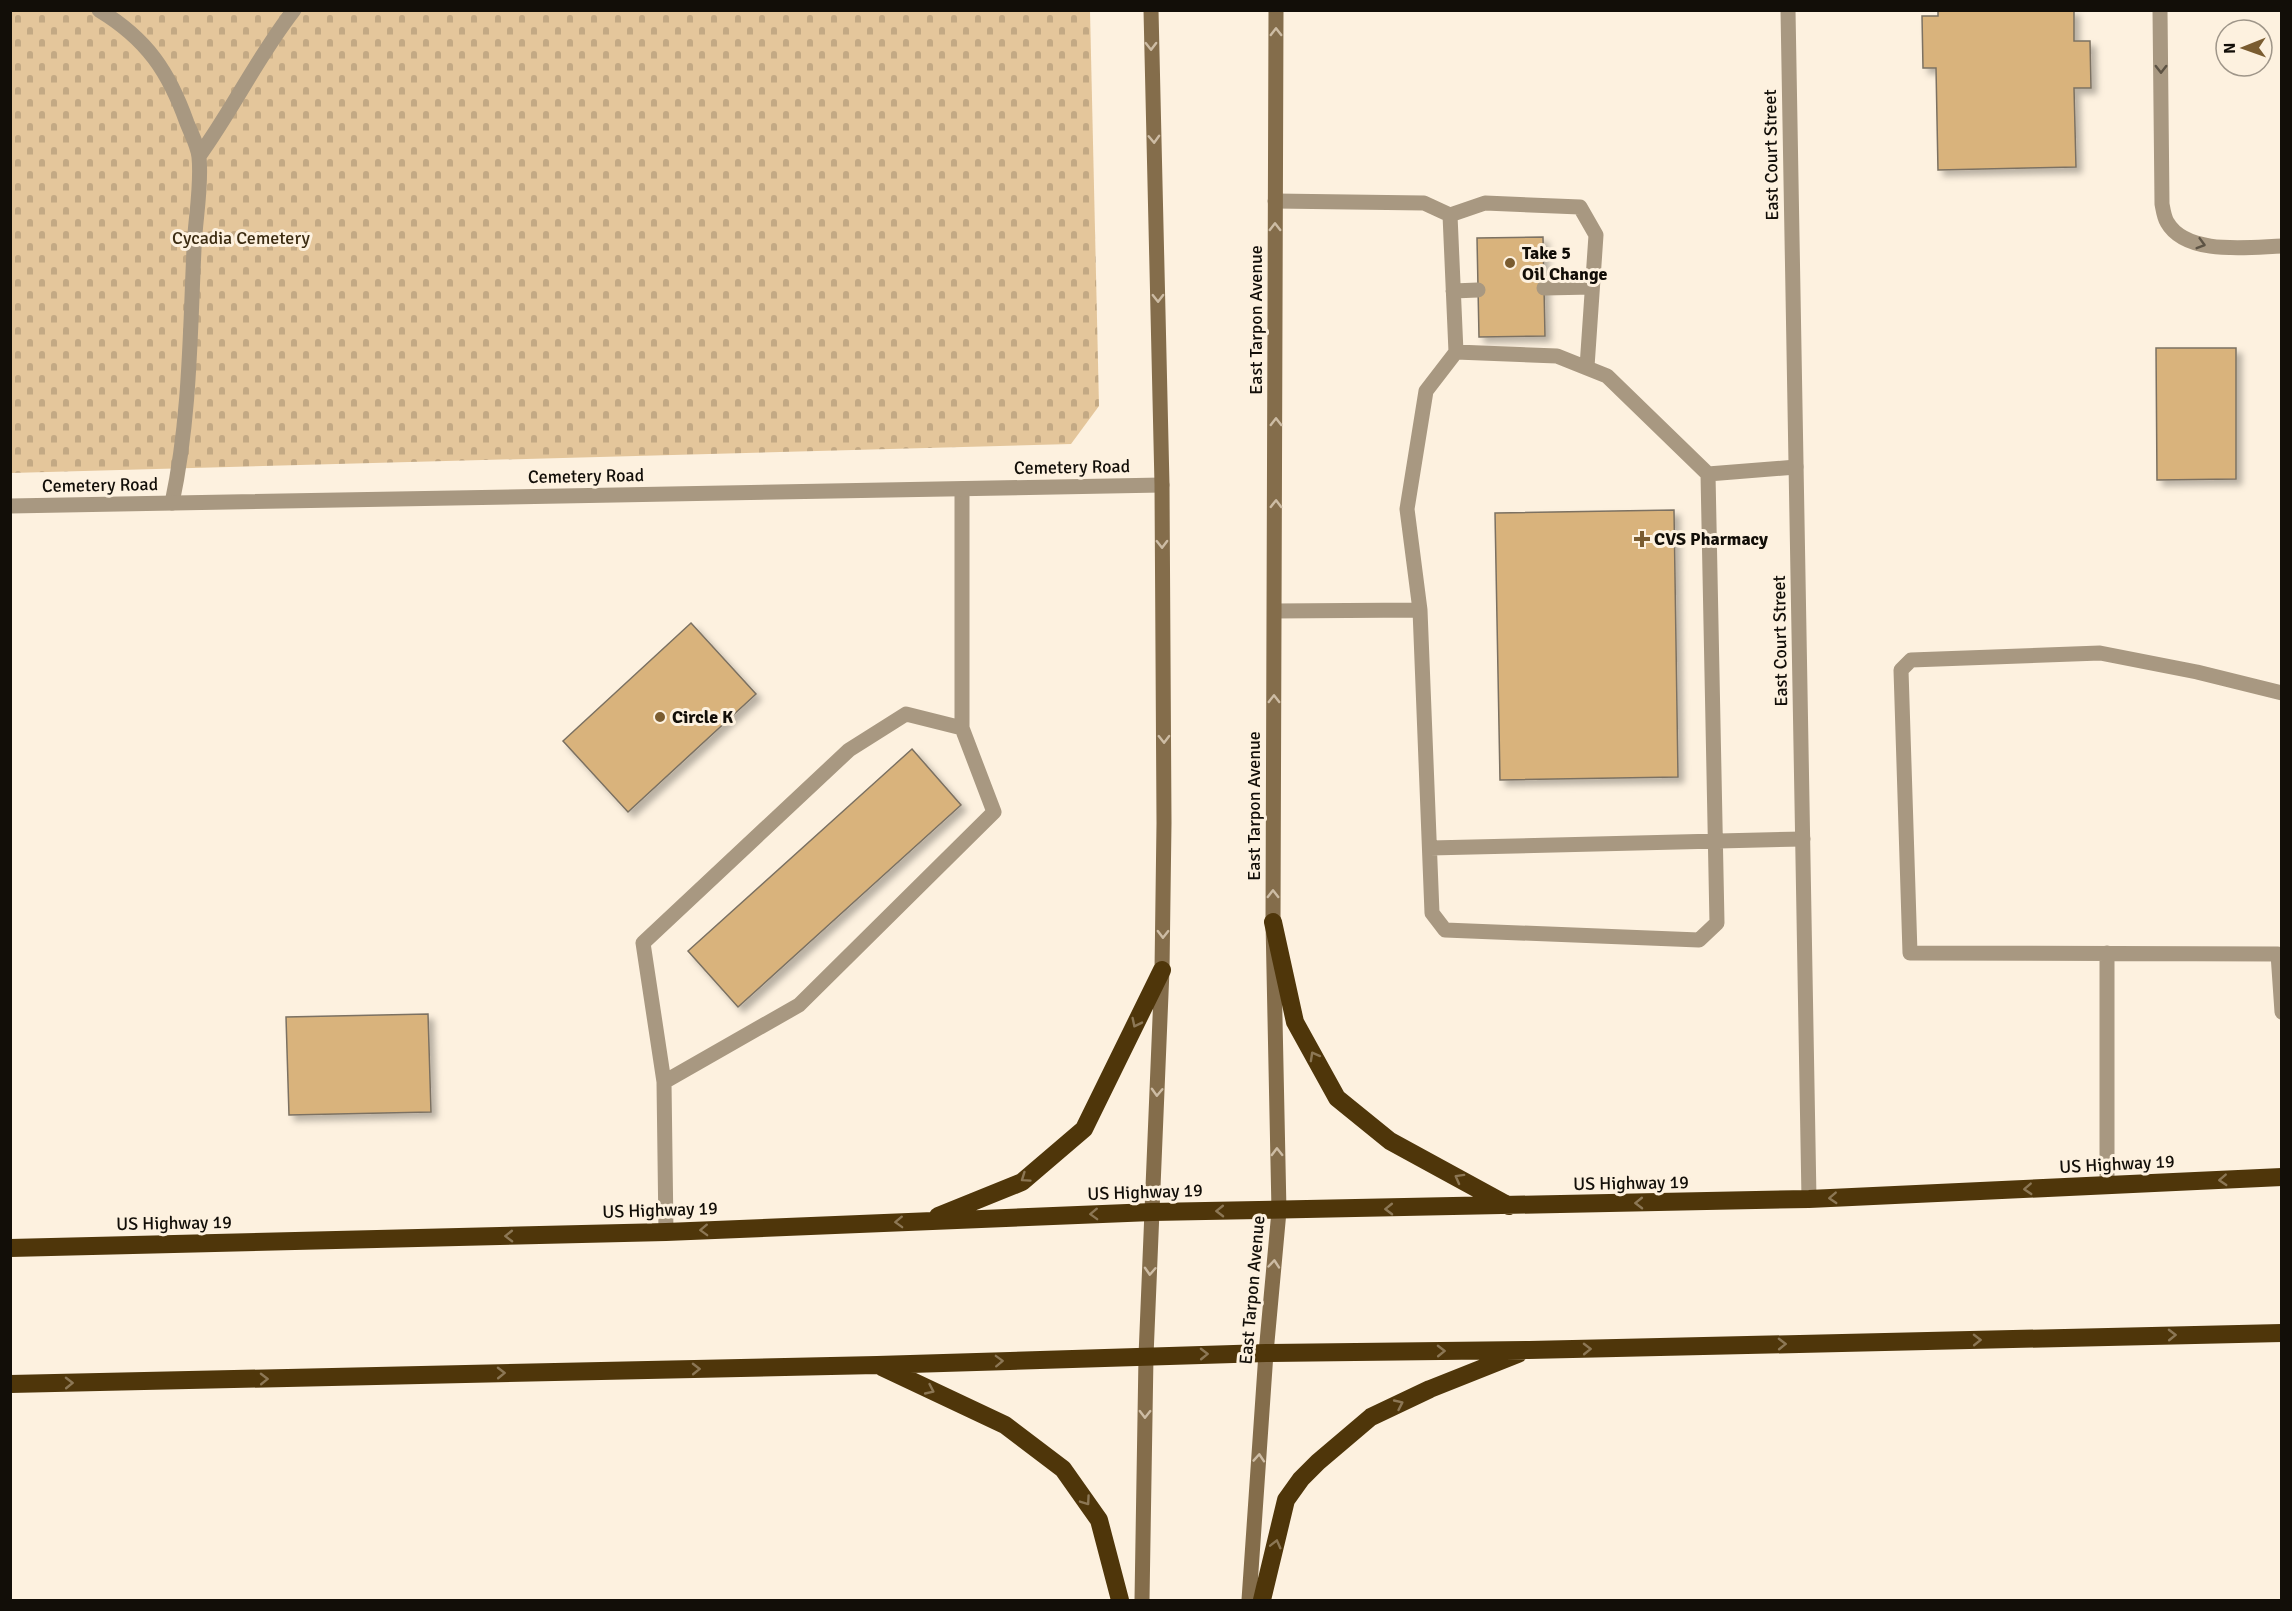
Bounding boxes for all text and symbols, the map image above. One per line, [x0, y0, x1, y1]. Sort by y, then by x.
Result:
north arrow [2214, 18, 2274, 78]
one-way arrow [1270, 27, 1282, 36]
one-way arrow [1145, 41, 1158, 50]
text: N [2220, 43, 2240, 54]
one-way arrow [2155, 64, 2167, 73]
street label: East Court Street [1759, 89, 1783, 221]
one-way arrow [1148, 135, 1160, 144]
one-way arrow [1269, 222, 1281, 231]
park label: Cycadia Cemetery [172, 227, 310, 249]
one-way arrow [2196, 236, 2206, 249]
place label: Take 5 Oil Change [1522, 242, 1608, 285]
street label: East Tarpon Avenue [1245, 245, 1267, 395]
marker: Take 5 Oil Change [1503, 256, 1517, 270]
one-way arrow [1151, 294, 1164, 303]
one-way arrow [1270, 417, 1282, 426]
street label: Cemetery Road [1014, 455, 1130, 479]
street label: Cemetery Road [528, 464, 644, 488]
street label: Cemetery Road [42, 473, 158, 497]
one-way arrow [1270, 500, 1282, 509]
place label: CVS Pharmacy [1654, 528, 1768, 550]
marker: CVS Pharmacy [1635, 532, 1649, 546]
one-way arrow [1156, 539, 1168, 548]
street label: East Court Street [1768, 575, 1792, 707]
one-way arrow [1268, 695, 1280, 704]
place label: Circle K [672, 706, 734, 728]
marker: Circle K [653, 710, 667, 724]
street label: East Tarpon Avenue [1243, 731, 1265, 881]
one-way arrow [1158, 734, 1170, 743]
one-way arrow [1267, 890, 1279, 899]
one-way arrow [1156, 929, 1169, 938]
one-way arrow [1132, 1017, 1144, 1028]
one-way arrow [1310, 1051, 1321, 1062]
one-way arrow [1151, 1087, 1164, 1096]
one-way arrow [1271, 1148, 1284, 1157]
street label: US Highway 19 [2059, 1150, 2175, 1178]
one-way arrow [1021, 1171, 1032, 1182]
street label: US Highway 19 [1573, 1171, 1689, 1195]
one-way arrow [1455, 1174, 1465, 1186]
one-way arrow [2219, 1174, 2228, 1187]
street label: US Highway 19 [1087, 1179, 1203, 1205]
one-way arrow [2024, 1183, 2033, 1196]
one-way arrow [1829, 1192, 1838, 1205]
street label: US Highway 19 [602, 1197, 718, 1223]
one-way arrow [1634, 1197, 1643, 1210]
one-way arrow [1384, 1202, 1393, 1215]
one-way arrow [1216, 1205, 1225, 1217]
one-way arrow [1089, 1208, 1098, 1221]
street label: US Highway 19 [116, 1211, 232, 1235]
street label: East Tarpon Avenue [1235, 1215, 1269, 1365]
one-way arrow [895, 1216, 904, 1229]
one-way arrow [700, 1224, 709, 1236]
one-way arrow [505, 1229, 514, 1242]
one-way arrow [1267, 1259, 1280, 1268]
one-way arrow [1143, 1266, 1156, 1275]
one-way arrow [2168, 1329, 2177, 1342]
one-way arrow [1973, 1334, 1982, 1346]
one-way arrow [1778, 1338, 1787, 1351]
one-way arrow [1583, 1343, 1592, 1355]
one-way arrow [1436, 1345, 1445, 1357]
one-way arrow [1200, 1348, 1209, 1360]
one-way arrow [994, 1354, 1003, 1367]
one-way arrow [692, 1363, 701, 1375]
one-way arrow [497, 1367, 506, 1379]
one-way arrow [259, 1372, 268, 1385]
one-way arrow [64, 1377, 73, 1389]
one-way arrow [924, 1383, 935, 1395]
one-way arrow [1393, 1399, 1404, 1411]
one-way arrow [1139, 1410, 1151, 1419]
one-way arrow [1252, 1454, 1265, 1463]
one-way arrow [1079, 1495, 1090, 1506]
one-way arrow [1268, 1539, 1281, 1549]

